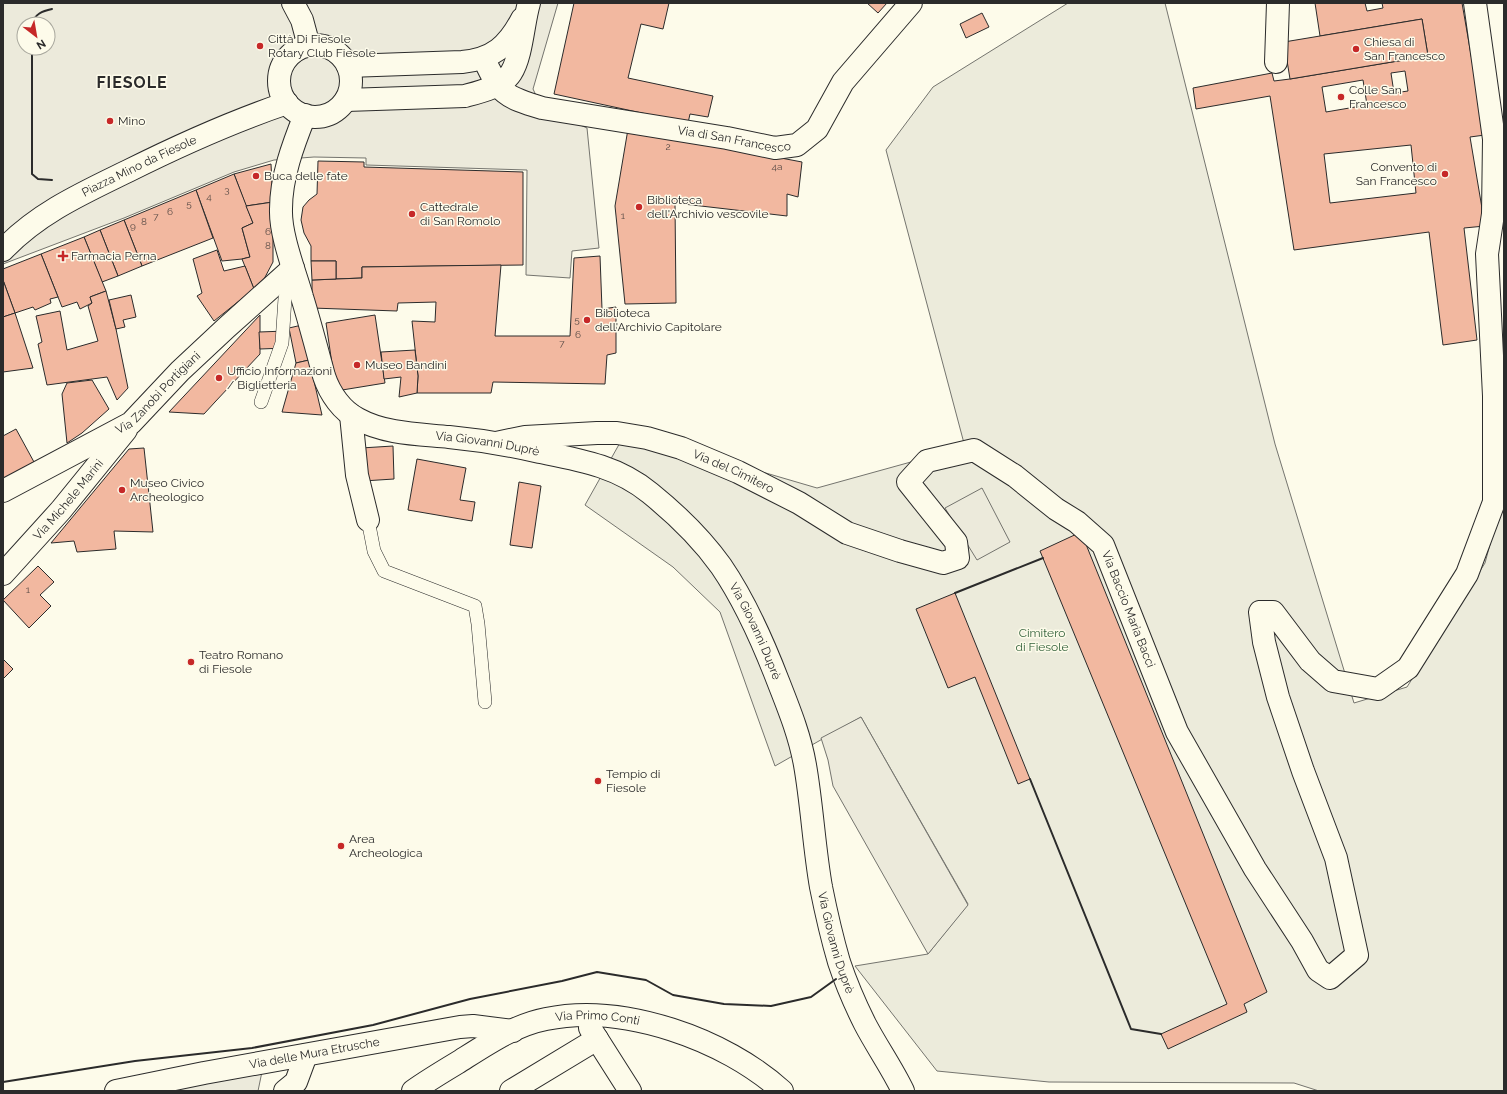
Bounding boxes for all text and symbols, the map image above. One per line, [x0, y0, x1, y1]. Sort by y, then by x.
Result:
north arrow [16, 16, 56, 56]
place label: Città Di Fiesole Rotary Club Fiesole [268, 32, 376, 60]
place label: Chiesa di San Francesco [1364, 35, 1445, 63]
text: N [34, 36, 48, 52]
marker: Città Di Fiesole Rotary Club Fiesole [255, 41, 265, 51]
marker: Chiesa di San Francesco [1351, 44, 1361, 54]
district label: FIESOLE [96, 73, 168, 92]
place label: Colle San Francesco [1349, 83, 1406, 111]
marker: Colle San Francesco [1336, 92, 1346, 102]
place label: Mino [118, 114, 145, 128]
marker: Mino [105, 116, 115, 126]
street label: Via di San Francesco [677, 123, 792, 155]
street label: Piazza Mino da Fiesole [80, 132, 199, 200]
house number: 2 [665, 141, 671, 152]
place label: Convento di San Francesco [1356, 160, 1437, 188]
house number: 4a [772, 161, 782, 172]
place label: Buca delle fate [264, 169, 348, 183]
marker: Convento di San Francesco [1440, 169, 1450, 179]
marker: Buca delle fate [251, 171, 261, 181]
house number: 3 [224, 184, 230, 195]
house number: 4 [206, 191, 212, 202]
place label: Biblioteca dell'Archivio vescovile [647, 193, 768, 221]
house number: 5 [186, 198, 192, 209]
place label: Cattedrale di San Romolo [420, 200, 500, 228]
marker: Biblioteca dell'Archivio vescovile [634, 202, 644, 212]
house number: 6 [167, 206, 173, 217]
marker: Cattedrale di San Romolo [407, 209, 417, 219]
house number: 1 [621, 210, 626, 221]
house number: 7 [153, 211, 159, 222]
house number: 8 [141, 216, 147, 227]
house number: 9 [130, 220, 136, 231]
house number: 6 [265, 226, 271, 237]
house number: 8 [265, 240, 271, 251]
place label: Farmacia Perna [71, 249, 157, 263]
marker: Farmacia Perna [58, 251, 68, 261]
place label: Biblioteca dell'Archivio Capitolare [595, 306, 722, 334]
house number: 5 [574, 314, 580, 325]
marker: Biblioteca dell'Archivio Capitolare [582, 315, 592, 325]
house number: 6 [575, 329, 581, 340]
house number: 7 [559, 338, 565, 349]
street label: Via Zanobi Portigiani [113, 349, 203, 437]
place label: Museo Bandini [365, 358, 447, 372]
marker: Museo Bandini [352, 360, 362, 370]
place label: Ufficio Informazioni / Biglietteria [227, 364, 332, 392]
marker: Ufficio Informazioni / Biglietteria [214, 373, 224, 383]
street label: Via Giovanni Duprè [435, 429, 541, 459]
street label: Via del Cimitero [691, 447, 776, 496]
street label: Via Michele Marini [30, 457, 106, 543]
place label: Museo Civico Archeologico [130, 476, 204, 504]
marker: Museo Civico Archeologico [117, 485, 127, 495]
street label: Via Baccio Maria Bacci [1099, 549, 1158, 670]
street label: Via Giovanni Duprè [726, 580, 784, 682]
house number: 1 [26, 584, 31, 595]
park label: Cimitero di Fiesole [1015, 626, 1069, 654]
place label: Teatro Romano di Fiesole [199, 648, 283, 676]
marker: Teatro Romano di Fiesole [186, 657, 196, 667]
place label: Tempio di Fiesole [606, 767, 660, 795]
marker: Tempio di Fiesole [593, 776, 603, 786]
place label: Area Archeologica [349, 832, 422, 860]
marker: Area Archeologica [336, 841, 346, 851]
street label: Via Giovanni Duprè [815, 891, 857, 996]
street label: Via Primo Conti [554, 1008, 641, 1028]
street label: Via delle Mura Etrusche [248, 1035, 381, 1072]

